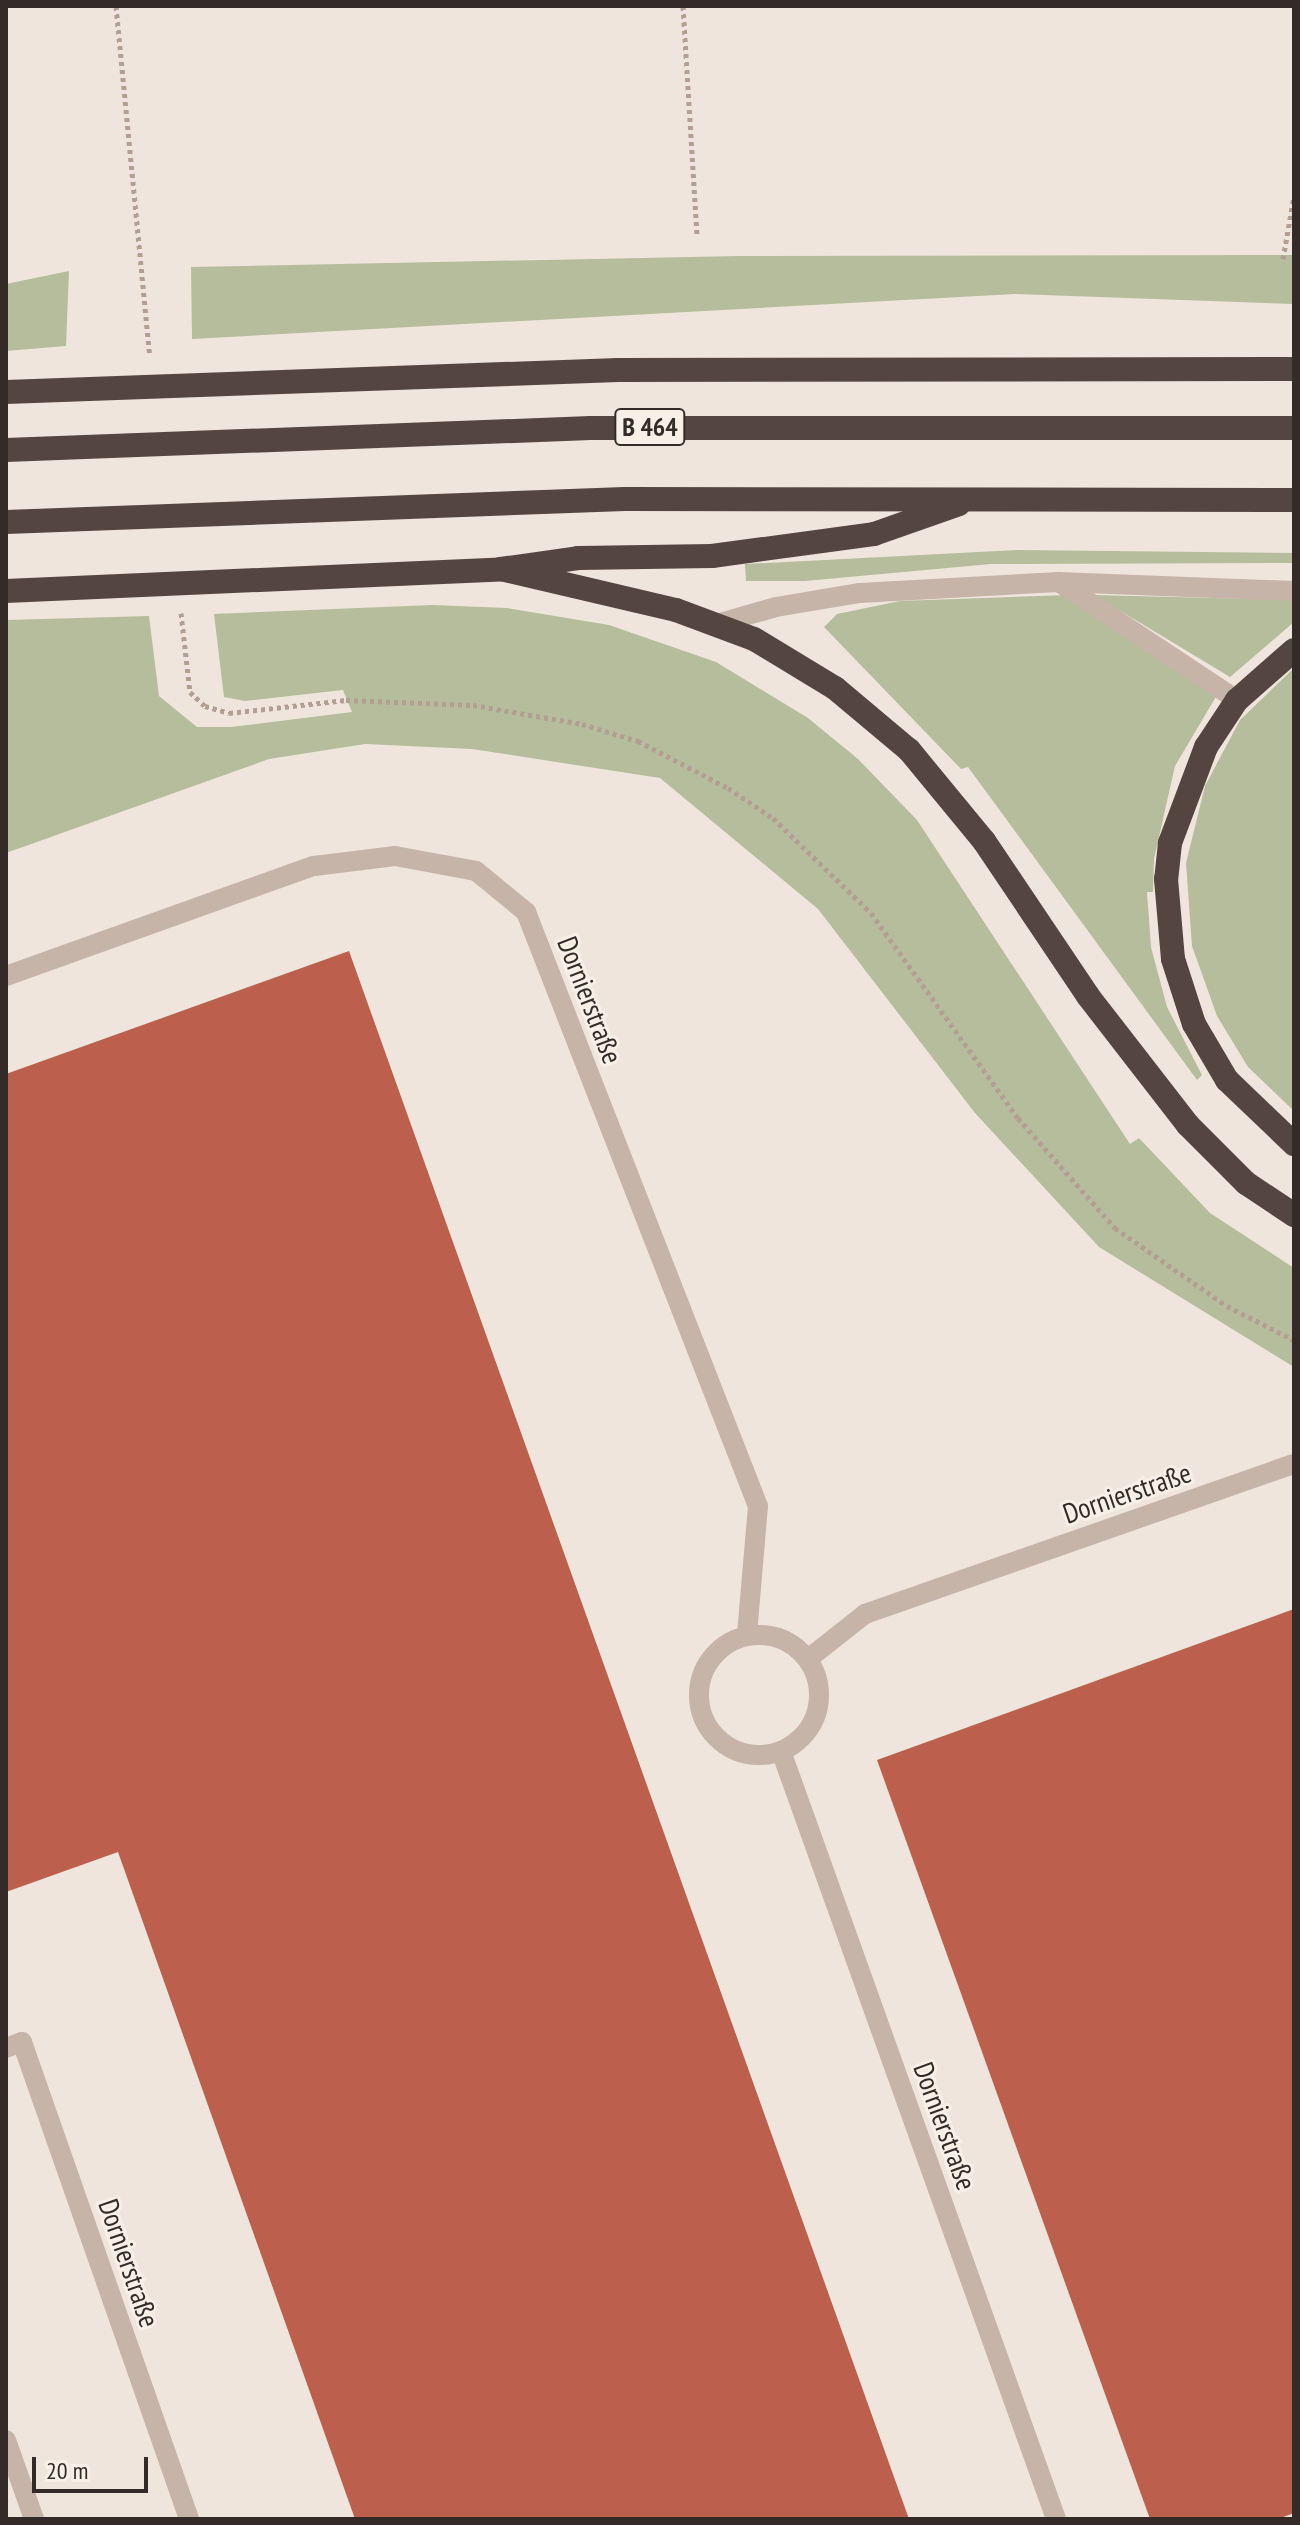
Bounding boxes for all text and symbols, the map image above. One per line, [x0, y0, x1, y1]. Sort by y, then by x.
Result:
road number: B 464 [614, 405, 686, 449]
street label: Dornierstraße [550, 932, 630, 1068]
street label: Dornierstraße [1058, 1455, 1196, 1531]
street label: Dornierstraße [906, 2058, 984, 2194]
street label: Dornierstraße [91, 2194, 167, 2332]
scale bar [36, 2441, 152, 2491]
text: 20 m [46, 2455, 88, 2486]

